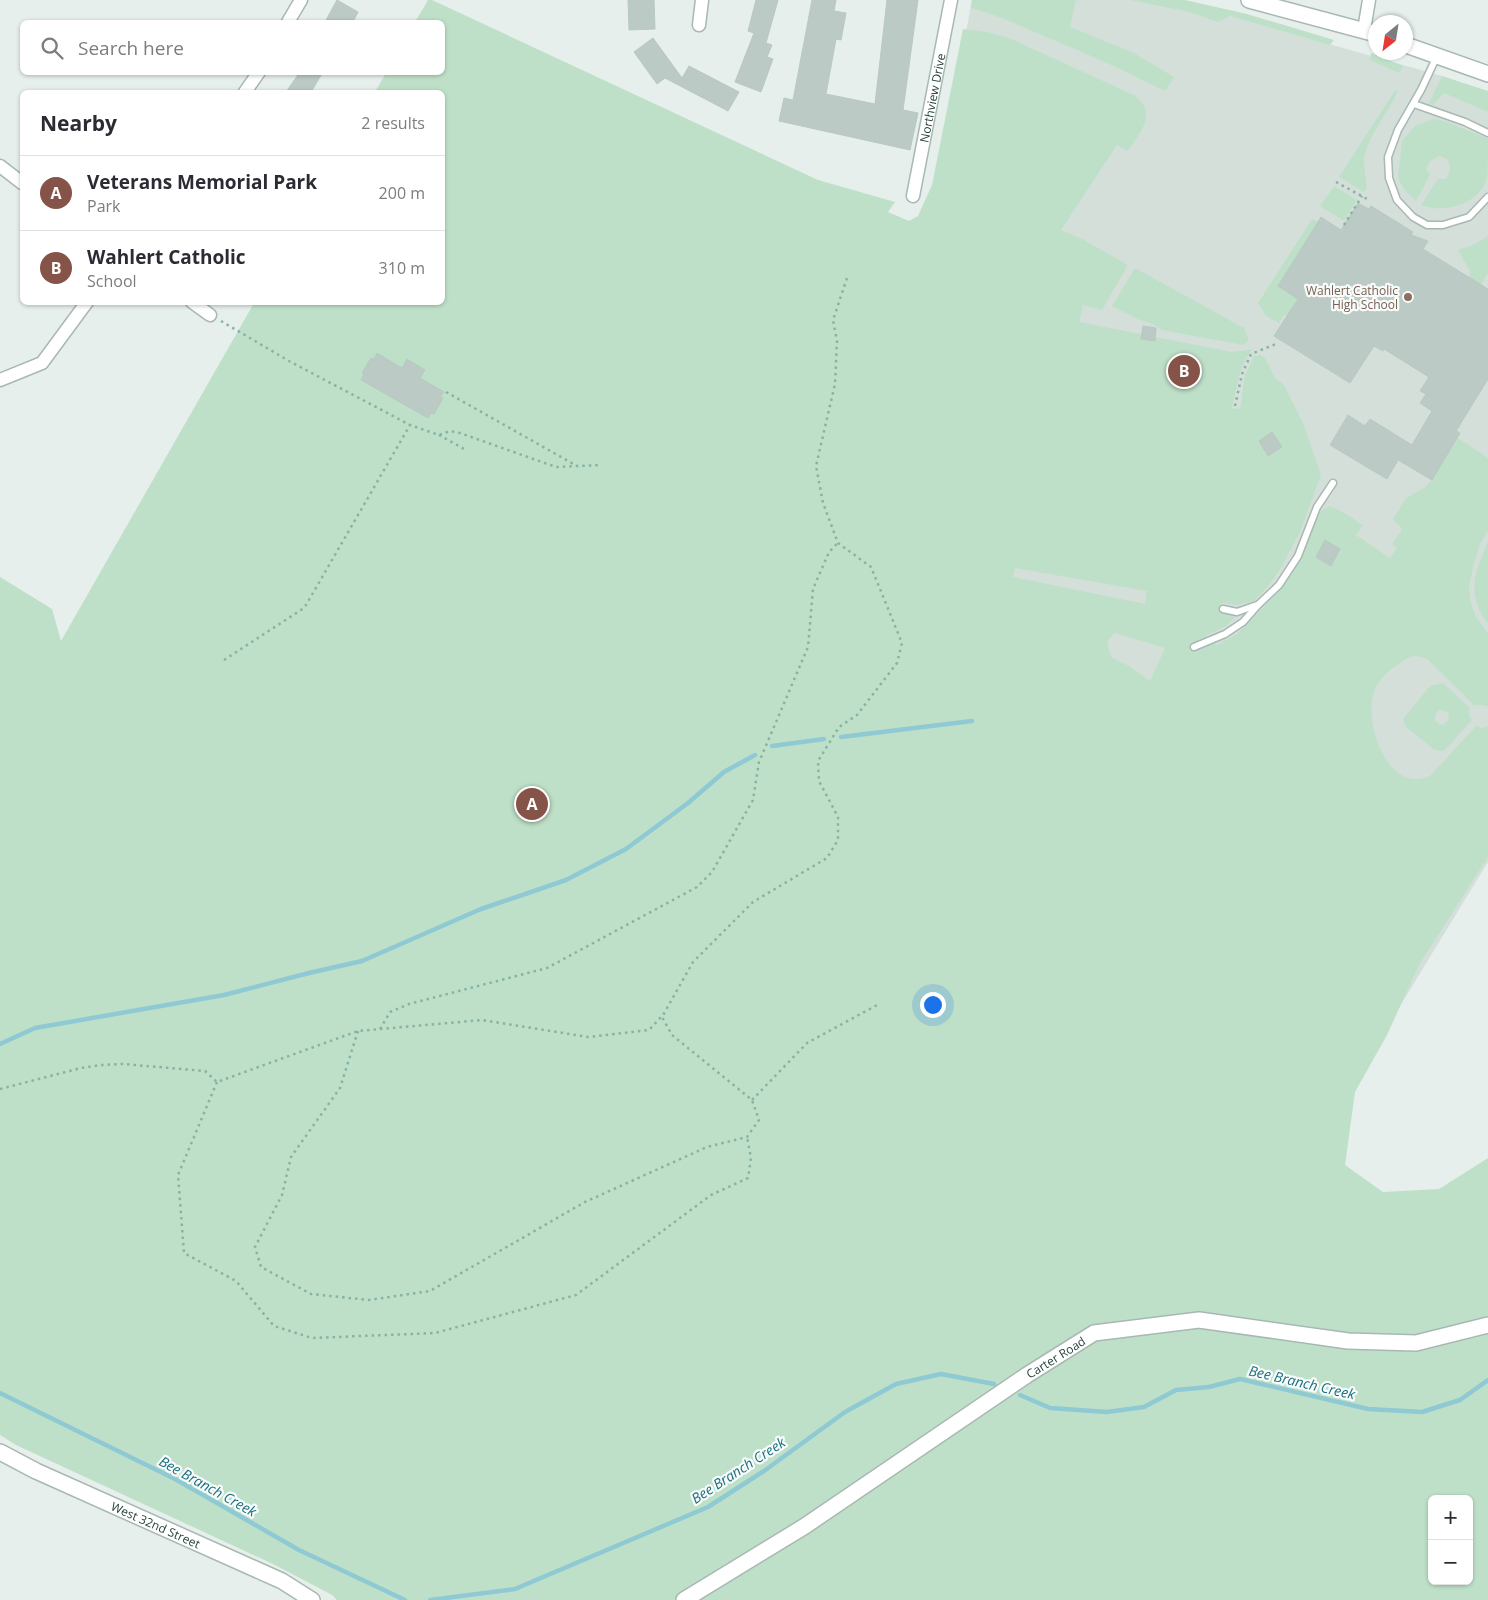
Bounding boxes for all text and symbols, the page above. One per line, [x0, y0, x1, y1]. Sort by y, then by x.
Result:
north arrow [1368, 15, 1413, 60]
search box [20, 20, 445, 75]
icon: search [38, 34, 66, 62]
text: Search here [78, 35, 184, 61]
street label: Northview Drive [915, 52, 949, 144]
text: Nearby [40, 109, 117, 137]
text: 2 results [361, 112, 425, 134]
text: Veterans Memorial Park [87, 169, 317, 195]
text: A [50, 182, 62, 204]
text: 200 m [379, 182, 425, 204]
text: Park [87, 195, 120, 217]
text: Wahlert Catholic [87, 244, 246, 270]
text: B [51, 257, 61, 279]
text: 310 m [379, 257, 425, 279]
text: School [87, 270, 137, 292]
place label: Wahlert Catholic High School [1306, 282, 1398, 313]
marker: Wahlert Catholic High School [1402, 291, 1414, 303]
pin: B [1168, 352, 1200, 390]
pin: A [516, 785, 548, 823]
your location [920, 992, 946, 1018]
street label: Carter Road [1023, 1332, 1088, 1382]
water label: Bee Branch Creek [1247, 1361, 1358, 1404]
water label: Bee Branch Creek [687, 1432, 790, 1508]
water label: Bee Branch Creek [156, 1451, 261, 1521]
map controls [1428, 1495, 1473, 1585]
button: + [1428, 1495, 1473, 1540]
street label: West 32nd Street [109, 1497, 203, 1552]
button: − [1428, 1540, 1473, 1585]

